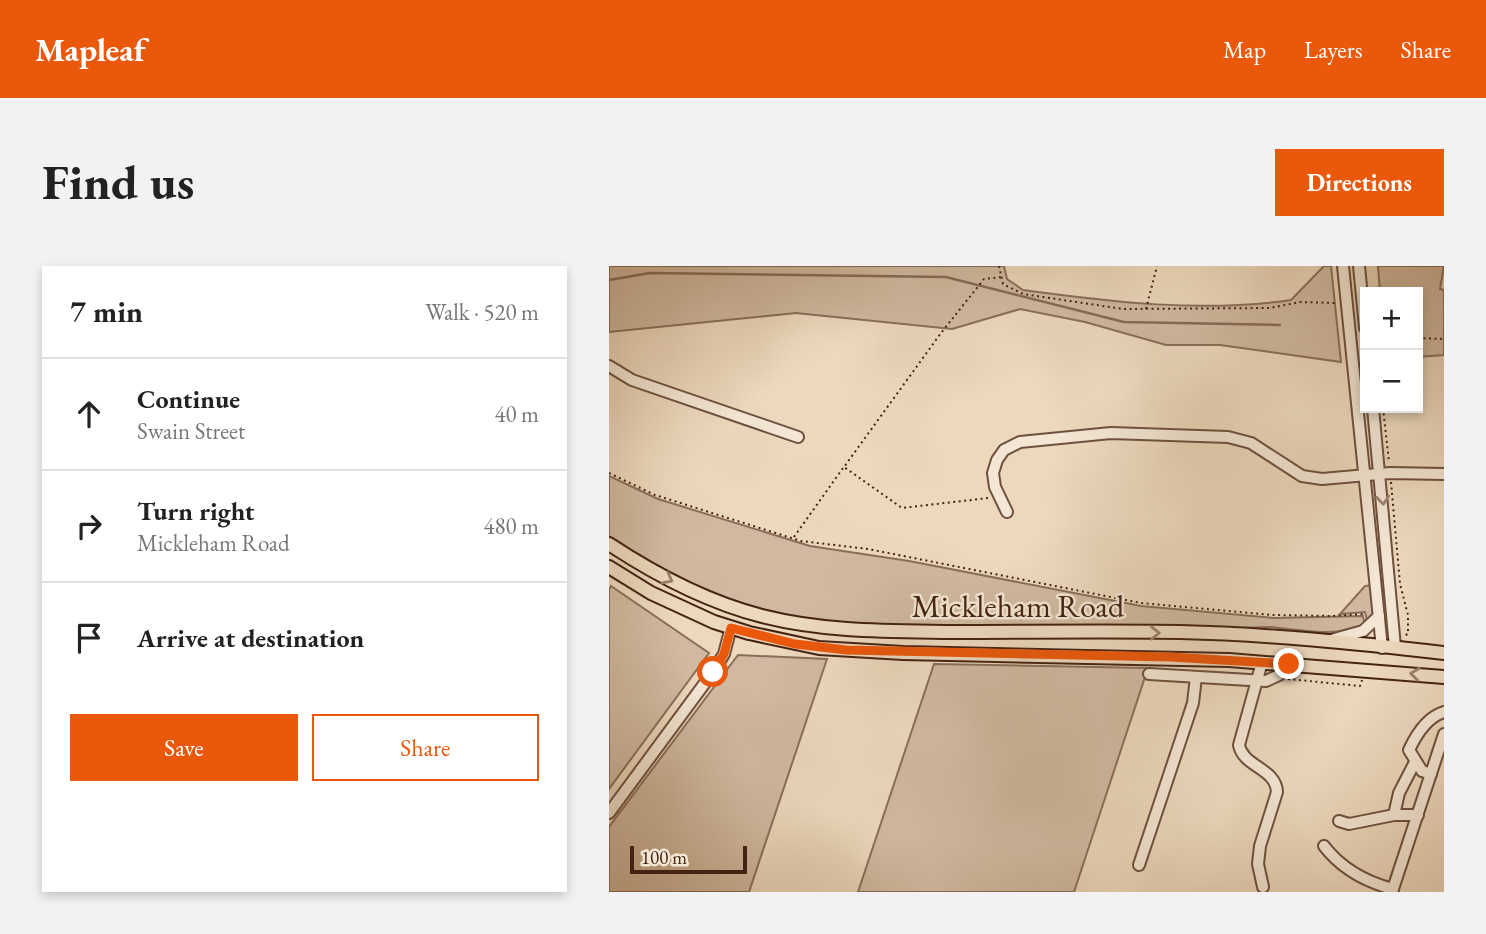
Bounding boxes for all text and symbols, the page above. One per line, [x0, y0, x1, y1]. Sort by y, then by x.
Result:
text: Mapleaf [35, 28, 146, 71]
text: Map [1223, 34, 1266, 65]
text: Layers [1304, 34, 1363, 65]
text: Share [1401, 34, 1451, 65]
button: Directions [1275, 149, 1444, 216]
text: Find us [42, 150, 194, 214]
map controls [1360, 287, 1423, 413]
button: + [1360, 287, 1423, 350]
text: 7 min [70, 292, 143, 331]
text: Walk · 520 m [425, 297, 539, 327]
button: − [1360, 350, 1423, 413]
text: Continue [137, 382, 240, 416]
icon: ahead [70, 395, 108, 433]
text: 40 m [494, 399, 539, 429]
text: Swain Street [137, 416, 245, 446]
text: Turn right [137, 494, 255, 528]
one-way arrow [1375, 494, 1390, 506]
icon: right [70, 507, 108, 545]
text: 480 m [483, 511, 539, 541]
text: Mickleham Road [137, 528, 290, 558]
one-way arrow [661, 571, 673, 584]
street label: Mickleham Road [912, 585, 1125, 627]
icon: arrive [70, 619, 108, 657]
text: Arrive at destination [137, 621, 364, 655]
one-way arrow [1150, 625, 1161, 641]
route end [1273, 648, 1304, 679]
route start [697, 656, 728, 687]
one-way arrow [1410, 666, 1421, 681]
button: Save [70, 714, 298, 781]
button: Share [312, 714, 539, 781]
scale bar [630, 843, 747, 875]
text: 100 m [641, 845, 687, 870]

